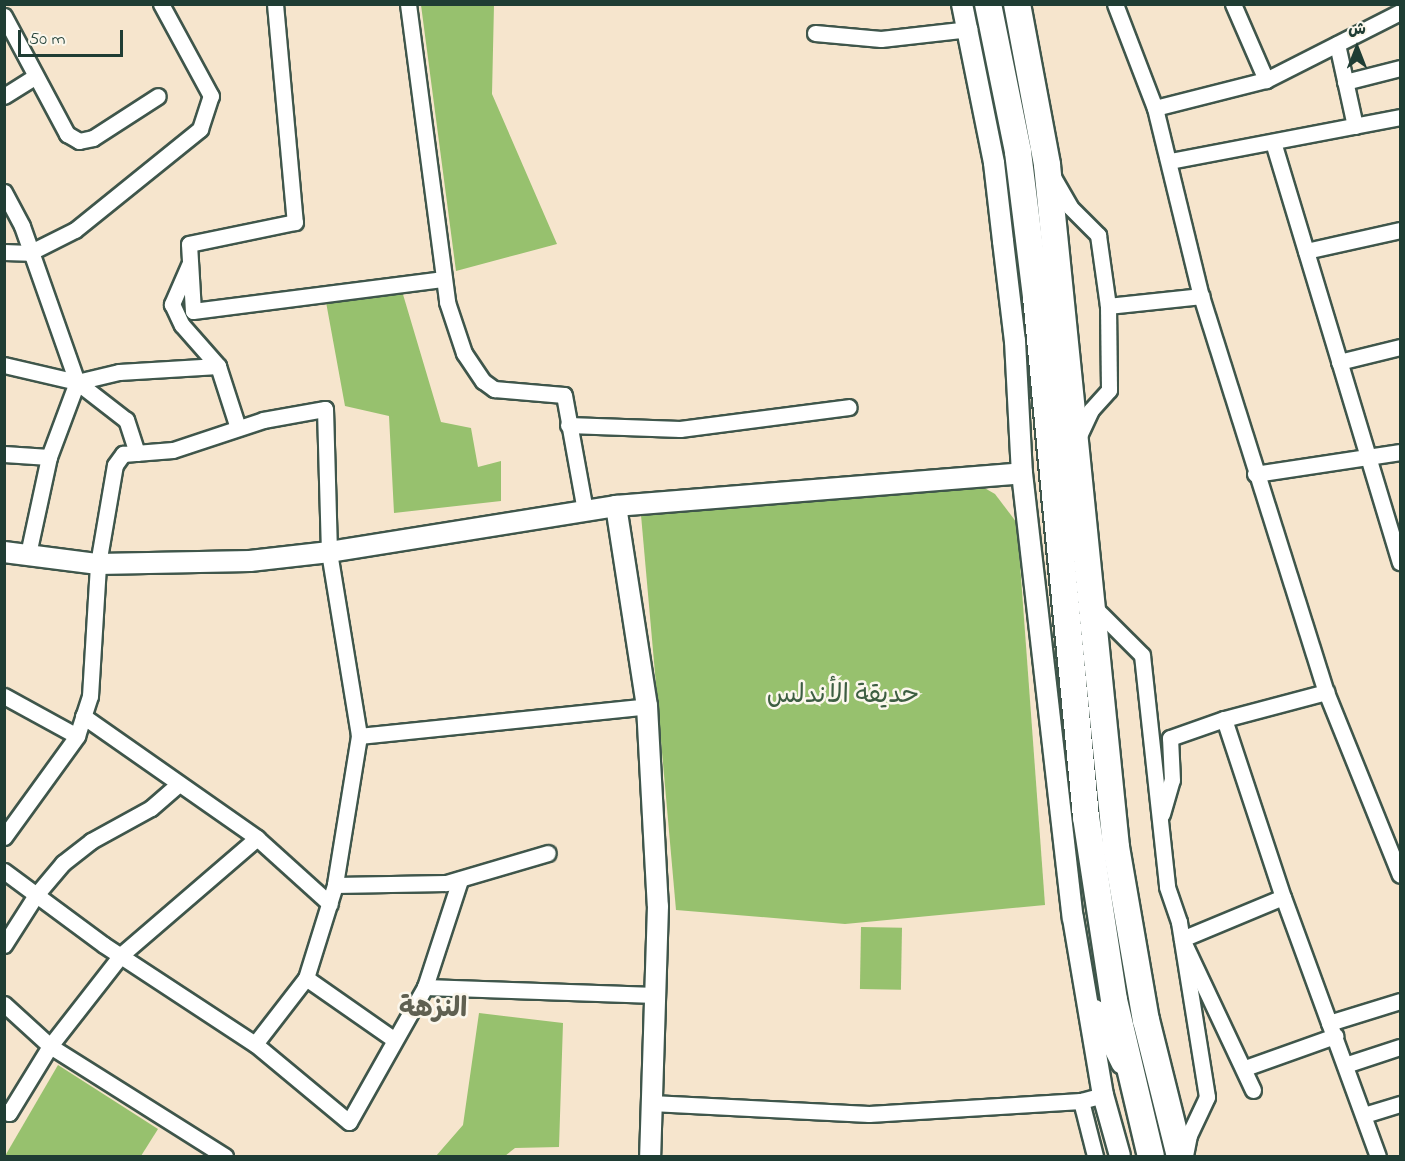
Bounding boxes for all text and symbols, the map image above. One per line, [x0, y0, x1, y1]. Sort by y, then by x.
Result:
scale bar [21, 18, 126, 56]
north arrow [1327, 18, 1387, 78]
text: ش [1348, 18, 1366, 42]
text: 50 m [29, 27, 66, 53]
park label: حديقة الأندلس [767, 681, 919, 713]
district label: النزهة [399, 994, 467, 1026]

